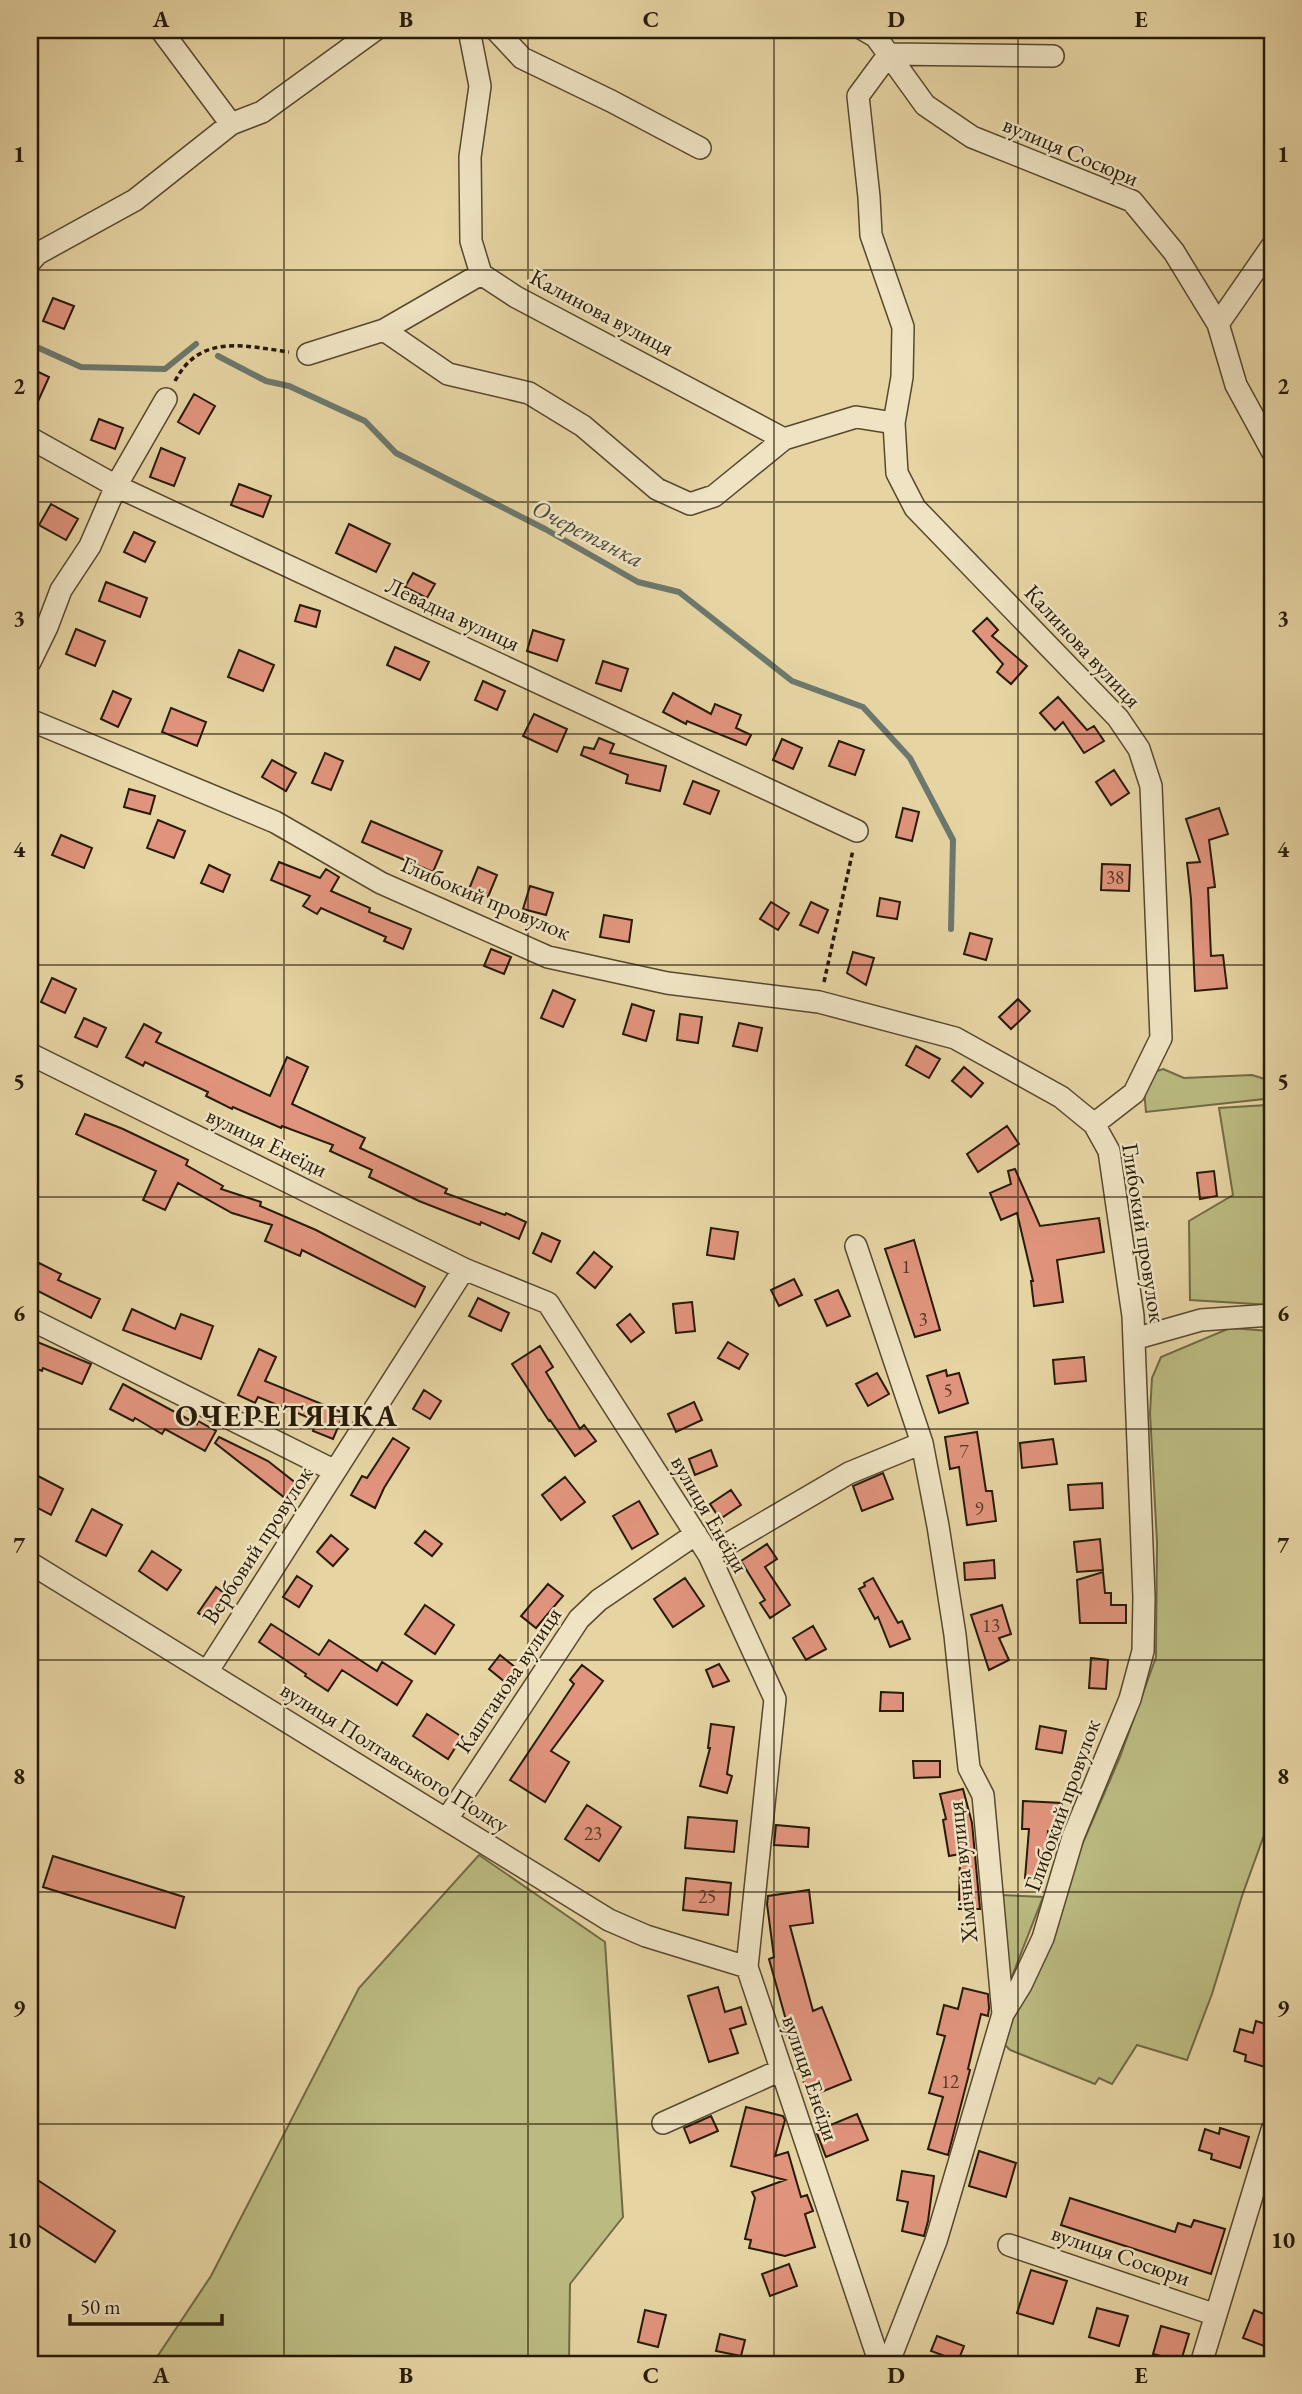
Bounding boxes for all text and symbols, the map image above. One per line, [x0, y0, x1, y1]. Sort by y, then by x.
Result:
text: A [152, 4, 170, 34]
text: B [399, 4, 413, 34]
text: C [643, 4, 659, 34]
text: D [887, 4, 905, 34]
text: E [1134, 4, 1148, 34]
street label: вулиця Сосюри [998, 109, 1144, 193]
text: 1 [13, 139, 25, 169]
text: 1 [1277, 139, 1289, 169]
street label: Калинова вулиця [525, 262, 679, 362]
text: 2 [13, 371, 25, 401]
text: 2 [1277, 371, 1289, 401]
water label: Очеретянка [527, 492, 649, 574]
street label: Левадна вулиця [381, 570, 525, 658]
street label: Калинова вулиця [1018, 578, 1148, 714]
text: 3 [13, 603, 25, 633]
text: 3 [1277, 603, 1289, 633]
text: 4 [13, 834, 26, 864]
text: 4 [1277, 834, 1290, 864]
street label: Глибокий провулок [397, 849, 575, 947]
house number: 38 [1106, 865, 1124, 890]
text: 5 [13, 1066, 25, 1096]
text: 5 [1277, 1066, 1289, 1096]
street label: вулиця Енеїди [202, 1100, 332, 1184]
street label: Глибокий провулок [1115, 1141, 1173, 1325]
house number: 1 [901, 1254, 911, 1279]
text: 6 [13, 1298, 25, 1328]
text: 6 [1277, 1298, 1289, 1328]
house number: 3 [918, 1307, 928, 1332]
house number: 5 [943, 1378, 953, 1403]
district label: ОЧЕРЕТЯНКА [175, 1396, 399, 1435]
house number: 7 [959, 1439, 969, 1464]
street label: вулиця Енеїди [664, 1450, 756, 1578]
street label: Вербовий провулок [195, 1460, 319, 1630]
house number: 9 [974, 1496, 984, 1521]
text: 7 [13, 1530, 26, 1560]
text: 7 [1277, 1530, 1290, 1560]
street label: Каштанова вулиця [448, 1601, 568, 1759]
house number: 13 [982, 1613, 1000, 1638]
street label: вулиця Полтавського Полку [275, 1674, 516, 1840]
street label: Глибокий провулок [1017, 1715, 1107, 1895]
text: 8 [13, 1761, 25, 1791]
text: 8 [1277, 1761, 1289, 1791]
street label: Хімічна вулиця [940, 1800, 984, 1945]
house number: 23 [584, 1821, 602, 1846]
house number: 25 [698, 1884, 716, 1909]
text: 9 [13, 1993, 25, 2023]
text: 9 [1277, 1993, 1289, 2023]
street label: вулиця Енеїди [775, 2011, 847, 2145]
house number: 12 [941, 2069, 959, 2094]
street label: вулиця Сосюри [1048, 2217, 1194, 2293]
text: 10 [7, 2225, 31, 2255]
text: 10 [1271, 2225, 1295, 2255]
scale bar [70, 2282, 222, 2326]
text: 50 m [80, 2293, 121, 2320]
text: A [152, 2360, 170, 2390]
text: B [399, 2360, 413, 2390]
text: C [643, 2360, 659, 2390]
text: D [887, 2360, 905, 2390]
text: E [1134, 2360, 1148, 2390]

